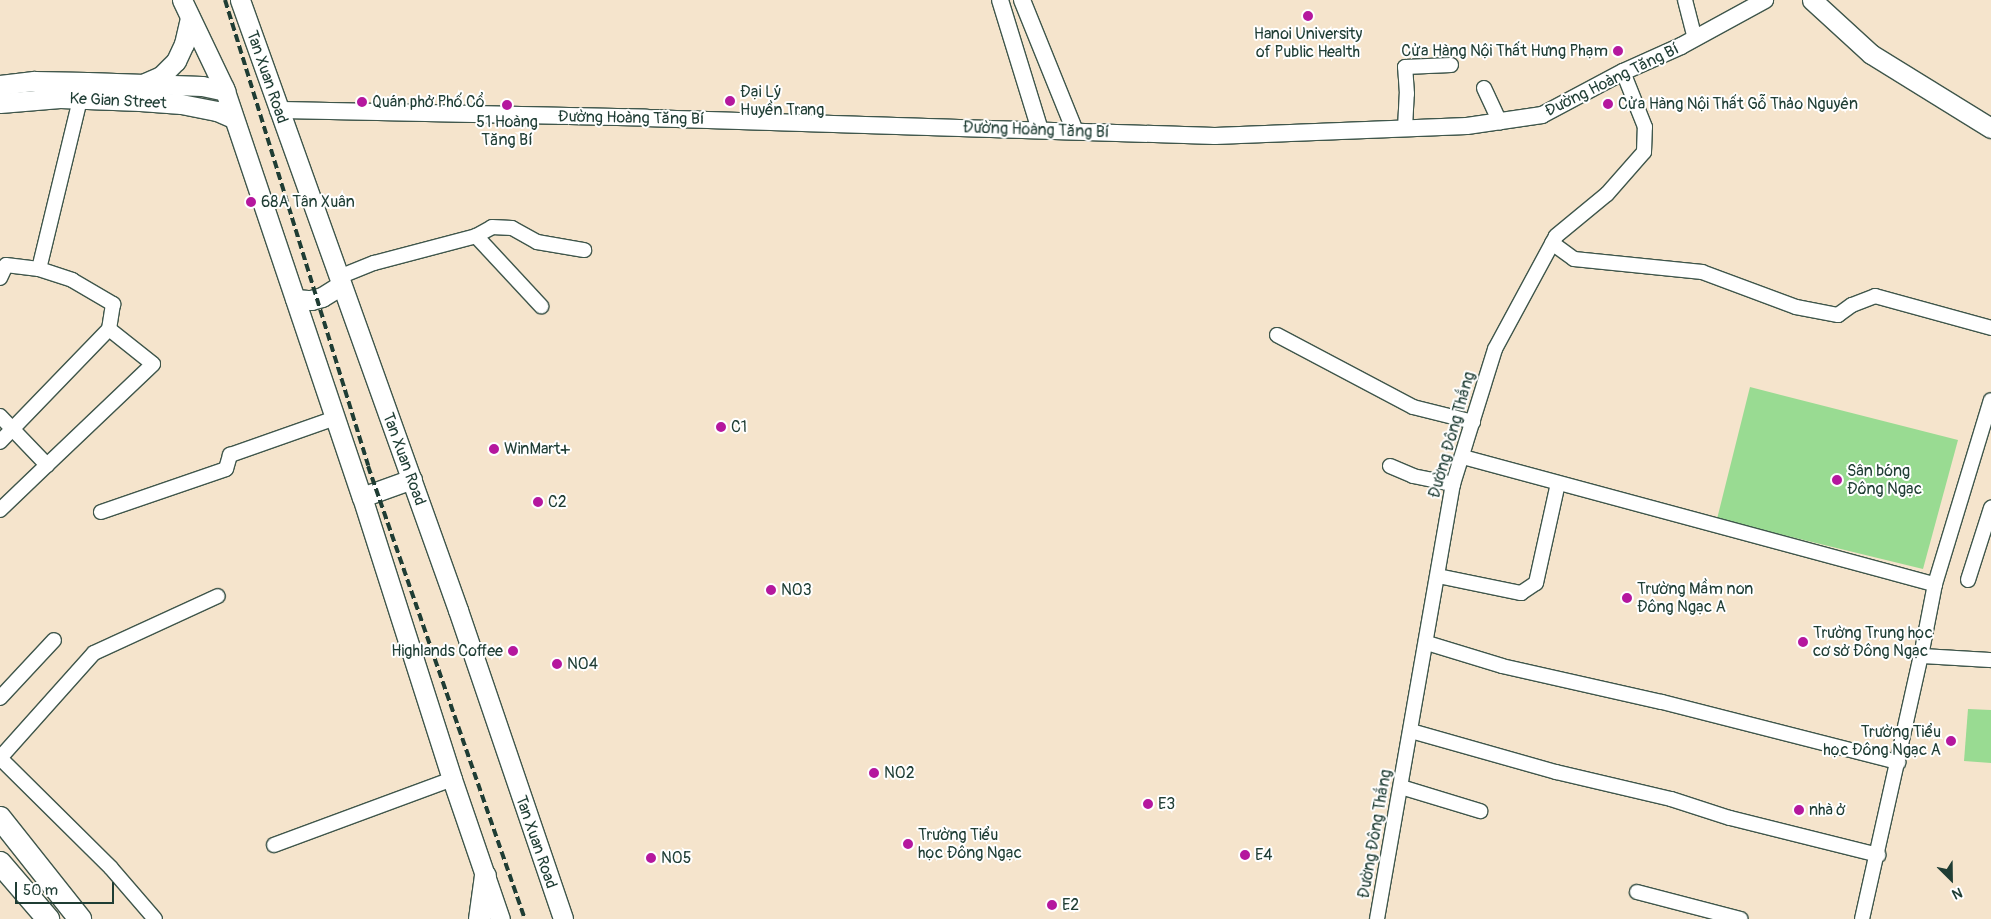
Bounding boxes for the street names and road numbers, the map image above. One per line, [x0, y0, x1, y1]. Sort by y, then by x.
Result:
street label: Tan Xuan Road [242, 28, 292, 126]
street label: Đường Hoàng Tăng Bí [1542, 39, 1682, 121]
street label: Ke Gian Street [69, 89, 167, 113]
street label: Đường Hoàng Tăng Bí [558, 107, 704, 129]
street label: Đường Hoàng Tăng Bí [962, 118, 1110, 142]
street label: Đường Đông Thắng [1425, 370, 1479, 500]
street label: Tan Xuan Road [378, 410, 430, 508]
street label: Đường Đông Thắng [1354, 768, 1396, 900]
street label: Tan Xuan Road [511, 793, 561, 891]

